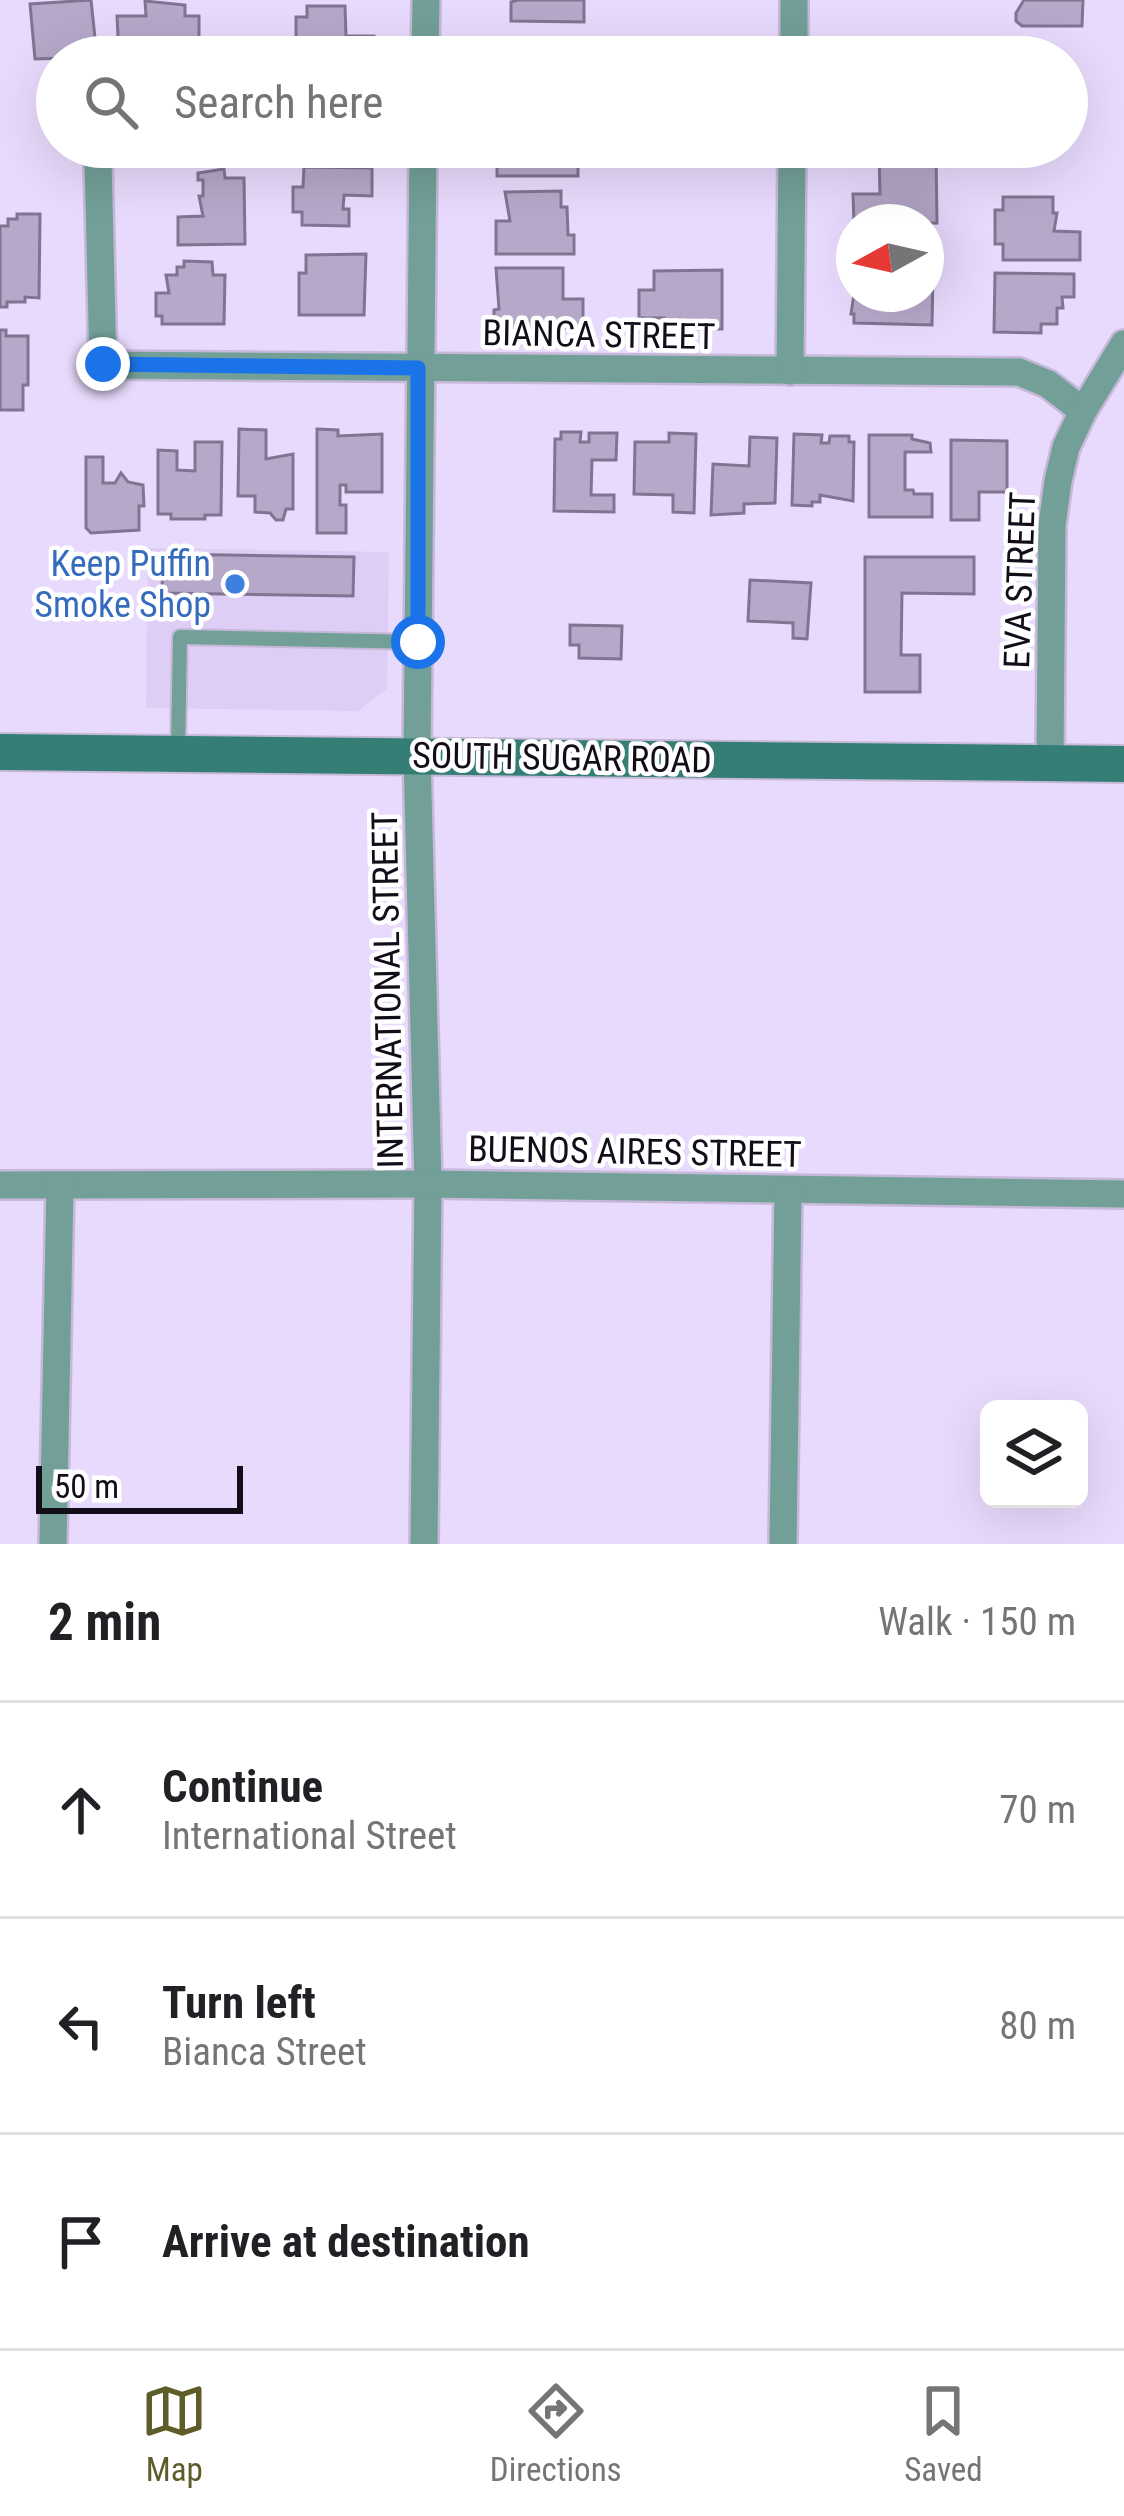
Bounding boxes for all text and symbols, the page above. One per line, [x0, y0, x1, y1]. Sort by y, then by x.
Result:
search box [36, 36, 1088, 168]
icon: search [78, 69, 144, 135]
text: Search here [174, 76, 383, 129]
north arrow [836, 204, 944, 312]
street label: BIANCA STREET [482, 312, 716, 358]
route end [76, 337, 130, 391]
street label: EVA STREET [996, 491, 1044, 669]
place label: Keep Puffin Smoke Shop [34, 543, 211, 626]
marker: Keep Puffin Smoke Shop [222, 571, 248, 597]
route start [391, 615, 445, 669]
street label: SOUTH SUGAR ROAD [412, 734, 712, 782]
street label: INTERNATIONAL STREET [364, 811, 412, 1169]
street label: BUENOS AIRES STREET [468, 1128, 802, 1176]
map controls [980, 1400, 1088, 1508]
button: layers [980, 1400, 1088, 1508]
scale bar [36, 1460, 243, 1513]
text: 50 m [54, 1467, 119, 1506]
text: 2 min [48, 1593, 161, 1652]
text: Walk · 150 m [878, 1599, 1076, 1645]
text: Continue [162, 1760, 323, 1813]
icon: ahead [48, 1777, 114, 1843]
text: 70 m [999, 1787, 1076, 1833]
text: International Street [162, 1813, 457, 1859]
text: Turn left [162, 1976, 316, 2029]
icon: left [48, 1993, 114, 2059]
text: 80 m [999, 2003, 1076, 2049]
text: Bianca Street [162, 2029, 367, 2075]
icon: arrive [48, 2209, 114, 2275]
text: Arrive at destination [162, 2215, 530, 2268]
tab: Map [141, 2378, 207, 2489]
tab: Directions [490, 2378, 622, 2489]
tab: Saved [904, 2378, 983, 2489]

